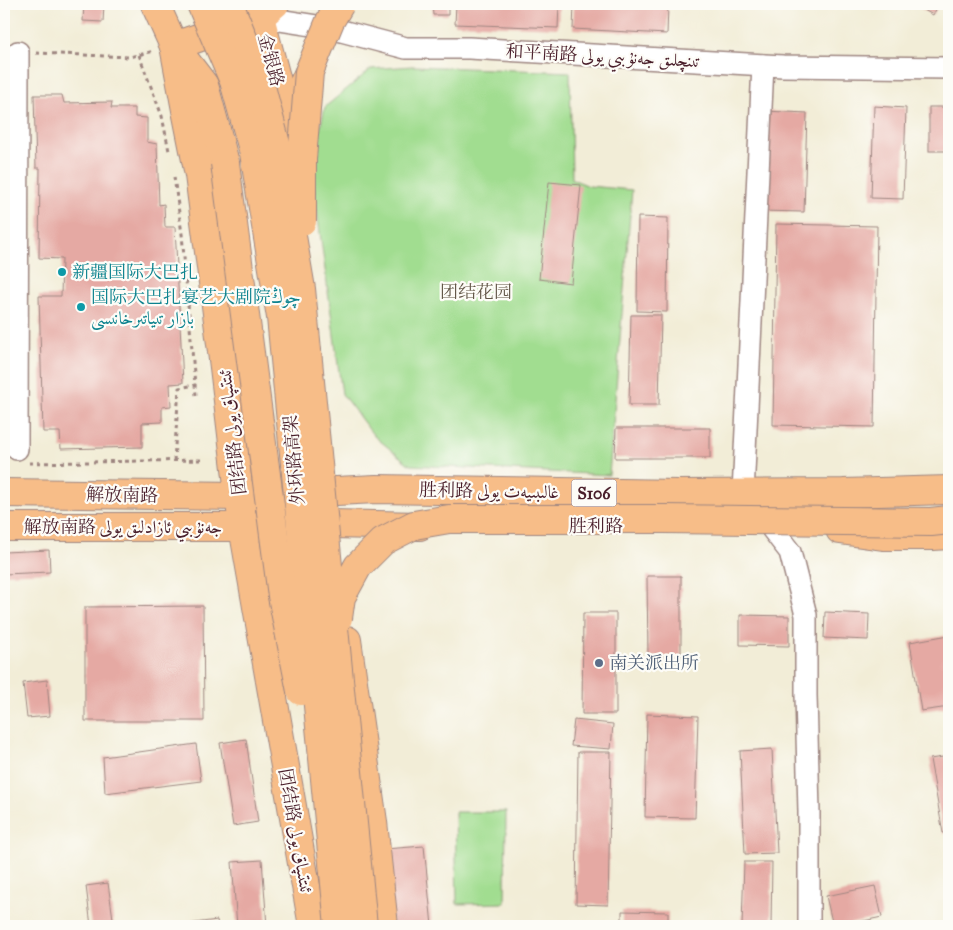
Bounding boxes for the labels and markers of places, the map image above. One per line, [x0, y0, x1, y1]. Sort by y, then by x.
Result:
place label: 新疆国际大巴扎 [72, 261, 198, 283]
marker: 新疆国际大巴扎 [56, 266, 68, 278]
place label: 国际大巴扎宴艺大剧院چوڭ بازار تىياتىرخانىسى [91, 286, 301, 331]
marker: 国际大巴扎宴艺大剧院چوڭ بازار تىياتىرخانىسى [75, 301, 87, 313]
place label: 南关派出所 [609, 652, 699, 674]
marker: 南关派出所 [593, 657, 605, 669]

